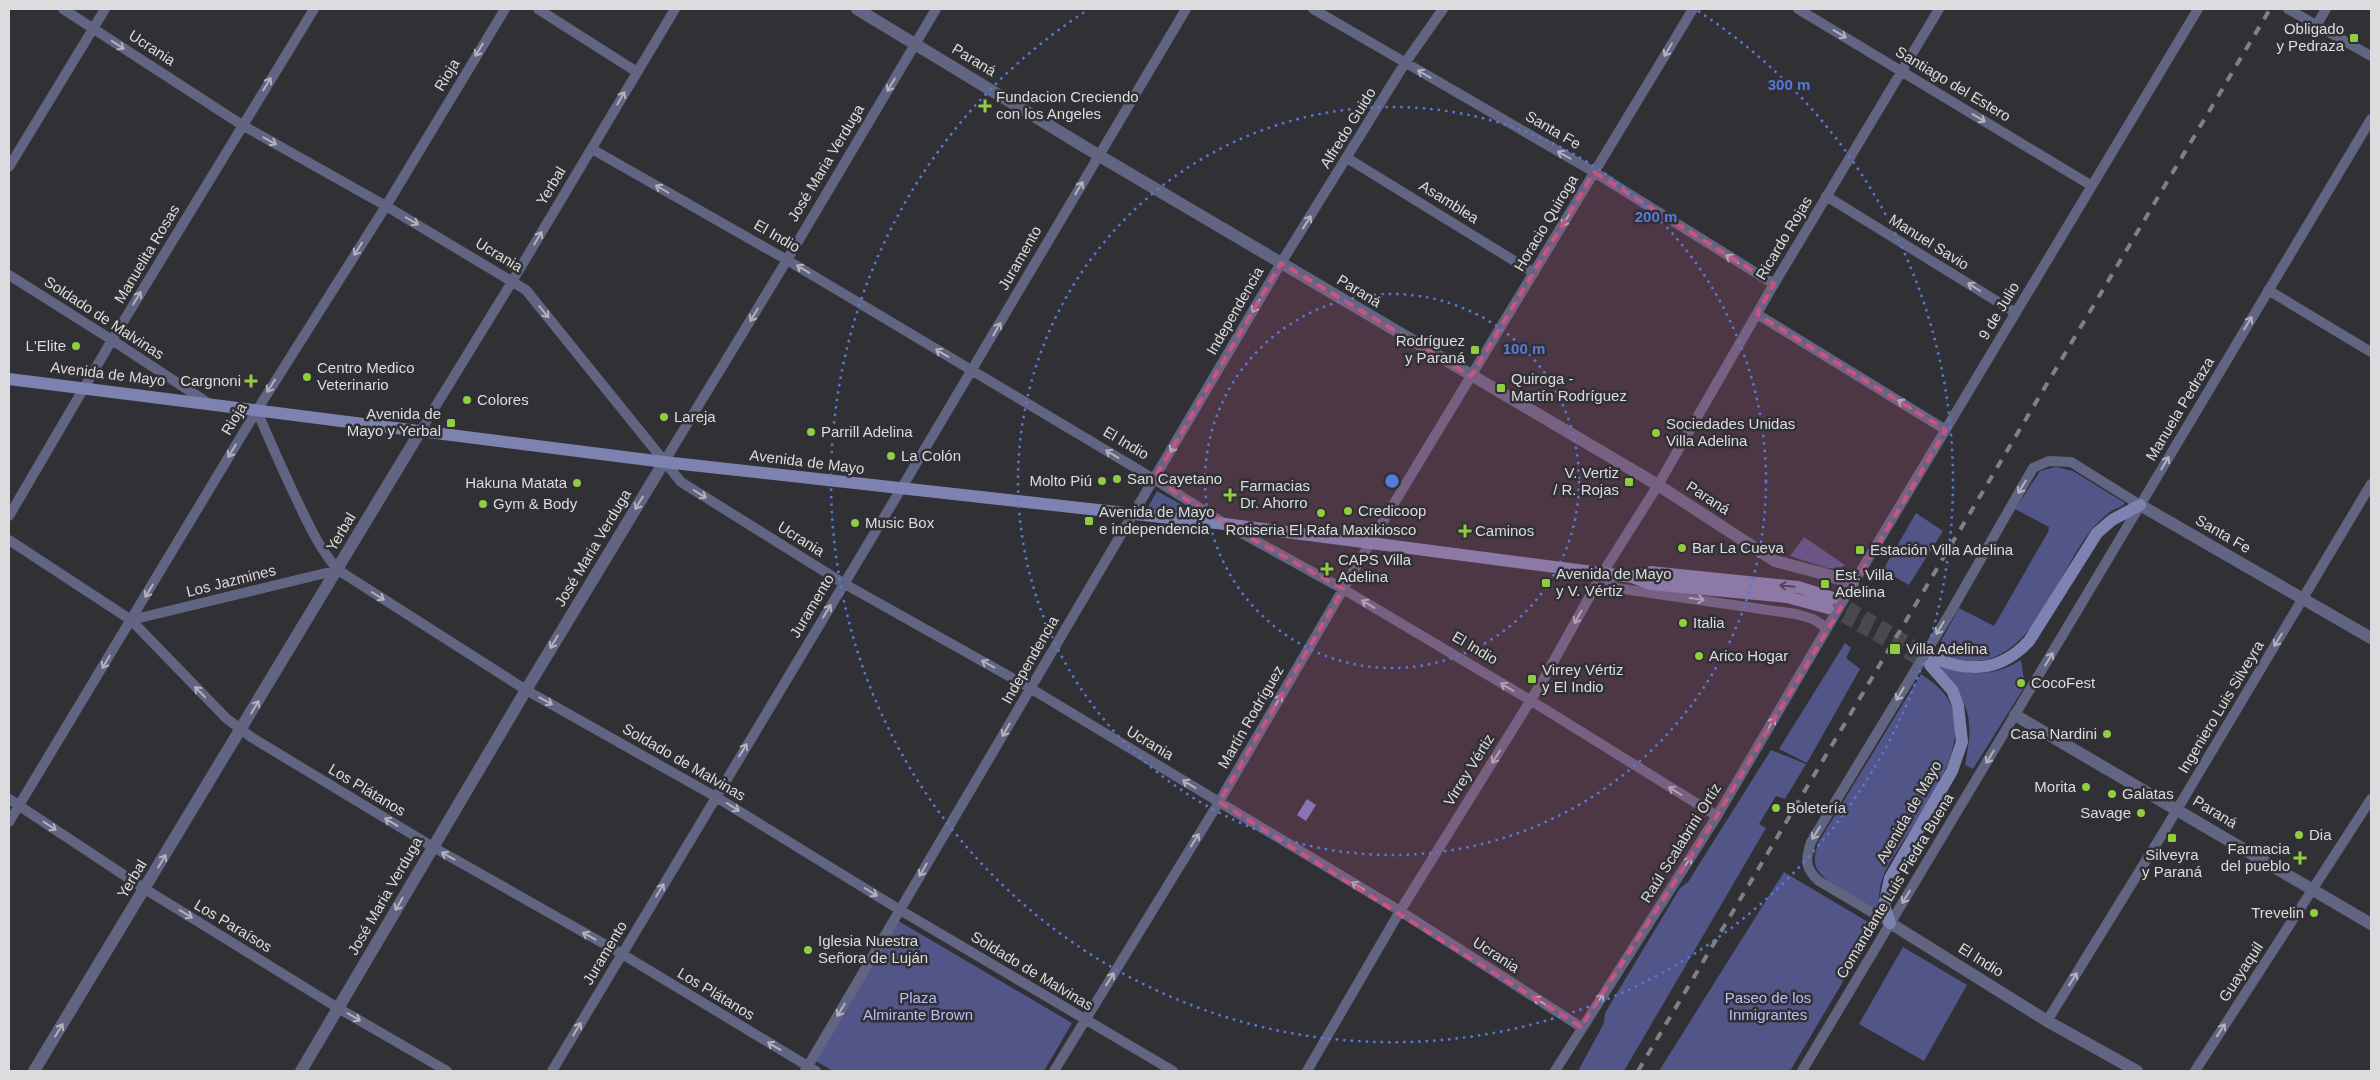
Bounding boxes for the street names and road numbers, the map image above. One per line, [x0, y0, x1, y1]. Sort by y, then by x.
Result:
street label: Ucrania [126, 26, 179, 69]
street label: Paraná [949, 40, 1000, 80]
street label: Santiago del Estero [1893, 43, 2014, 125]
street label: Rioja [430, 55, 463, 94]
street label: Alfredo Guido [1316, 84, 1379, 171]
street label: José Maria Verduga [784, 101, 868, 224]
street label: Santa Fe [1523, 107, 1584, 152]
street label: Yerbal [532, 163, 569, 208]
street label: Horacio Quiroga [1510, 171, 1581, 274]
street label: Asamblea [1416, 177, 1483, 227]
street label: Ricardo Rojas [1752, 193, 1815, 283]
street label: Manuelita Rosas [111, 201, 183, 306]
street label: Manuel Savio [1886, 210, 1972, 273]
street label: El Indio [751, 216, 803, 255]
street label: Juramento [994, 223, 1045, 293]
street label: Ucrania [473, 234, 526, 276]
street label: Independencia [1203, 263, 1267, 358]
street label: Paraná [1334, 271, 1385, 311]
street label: Soldado de Malvinas [41, 273, 167, 363]
street label: 9 de Julio [1975, 279, 2022, 343]
street label: Manuela Pedraza [2142, 353, 2217, 464]
street label: Avenida de Mayo [50, 358, 166, 389]
street label: Rioja [217, 399, 250, 438]
street label: El Indio [1100, 422, 1152, 463]
street label: Avenida de Mayo [749, 446, 865, 477]
street label: Paraná [1683, 477, 1734, 518]
street label: José Maria Verduga [551, 486, 635, 609]
street label: Yerbal [322, 509, 359, 554]
street label: Santa Fe [2193, 511, 2254, 556]
street label: Ucrania [775, 518, 828, 560]
street label: Los Jazmines [184, 561, 277, 600]
street label: Juramento [786, 571, 837, 640]
street label: Independencia [998, 612, 1062, 707]
street label: El Indio [1449, 627, 1501, 668]
street label: Ingeniero Luis Silveyra [2174, 637, 2267, 776]
street label: Martín Rodríguez [1214, 662, 1287, 771]
street label: Soldado de Malvinas [620, 719, 749, 804]
street label: Ucrania [1124, 722, 1177, 764]
street label: Virrey Vértiz [1440, 731, 1497, 809]
street label: Avenida de Mayo [1872, 757, 1945, 866]
street label: Los Plátanos [326, 760, 409, 819]
street label: Raúl Scalabrini Ortíz [1637, 780, 1724, 906]
street label: Comandante Luis Piedra Buena [1833, 790, 1957, 981]
street label: Paraná [2190, 792, 2241, 832]
street label: José Maria Verduga [344, 833, 426, 958]
street label: Yerbal [113, 856, 150, 901]
street label: Los Paraísos [191, 896, 275, 955]
street label: Juramento [579, 918, 630, 987]
street label: Soldado de Malvinas [968, 927, 1096, 1014]
street label: Ucrania [1470, 933, 1523, 976]
street label: El Indio [1956, 939, 2007, 980]
street label: Guayaquil [2215, 939, 2266, 1005]
street label: Los Plátanos [675, 964, 758, 1023]

